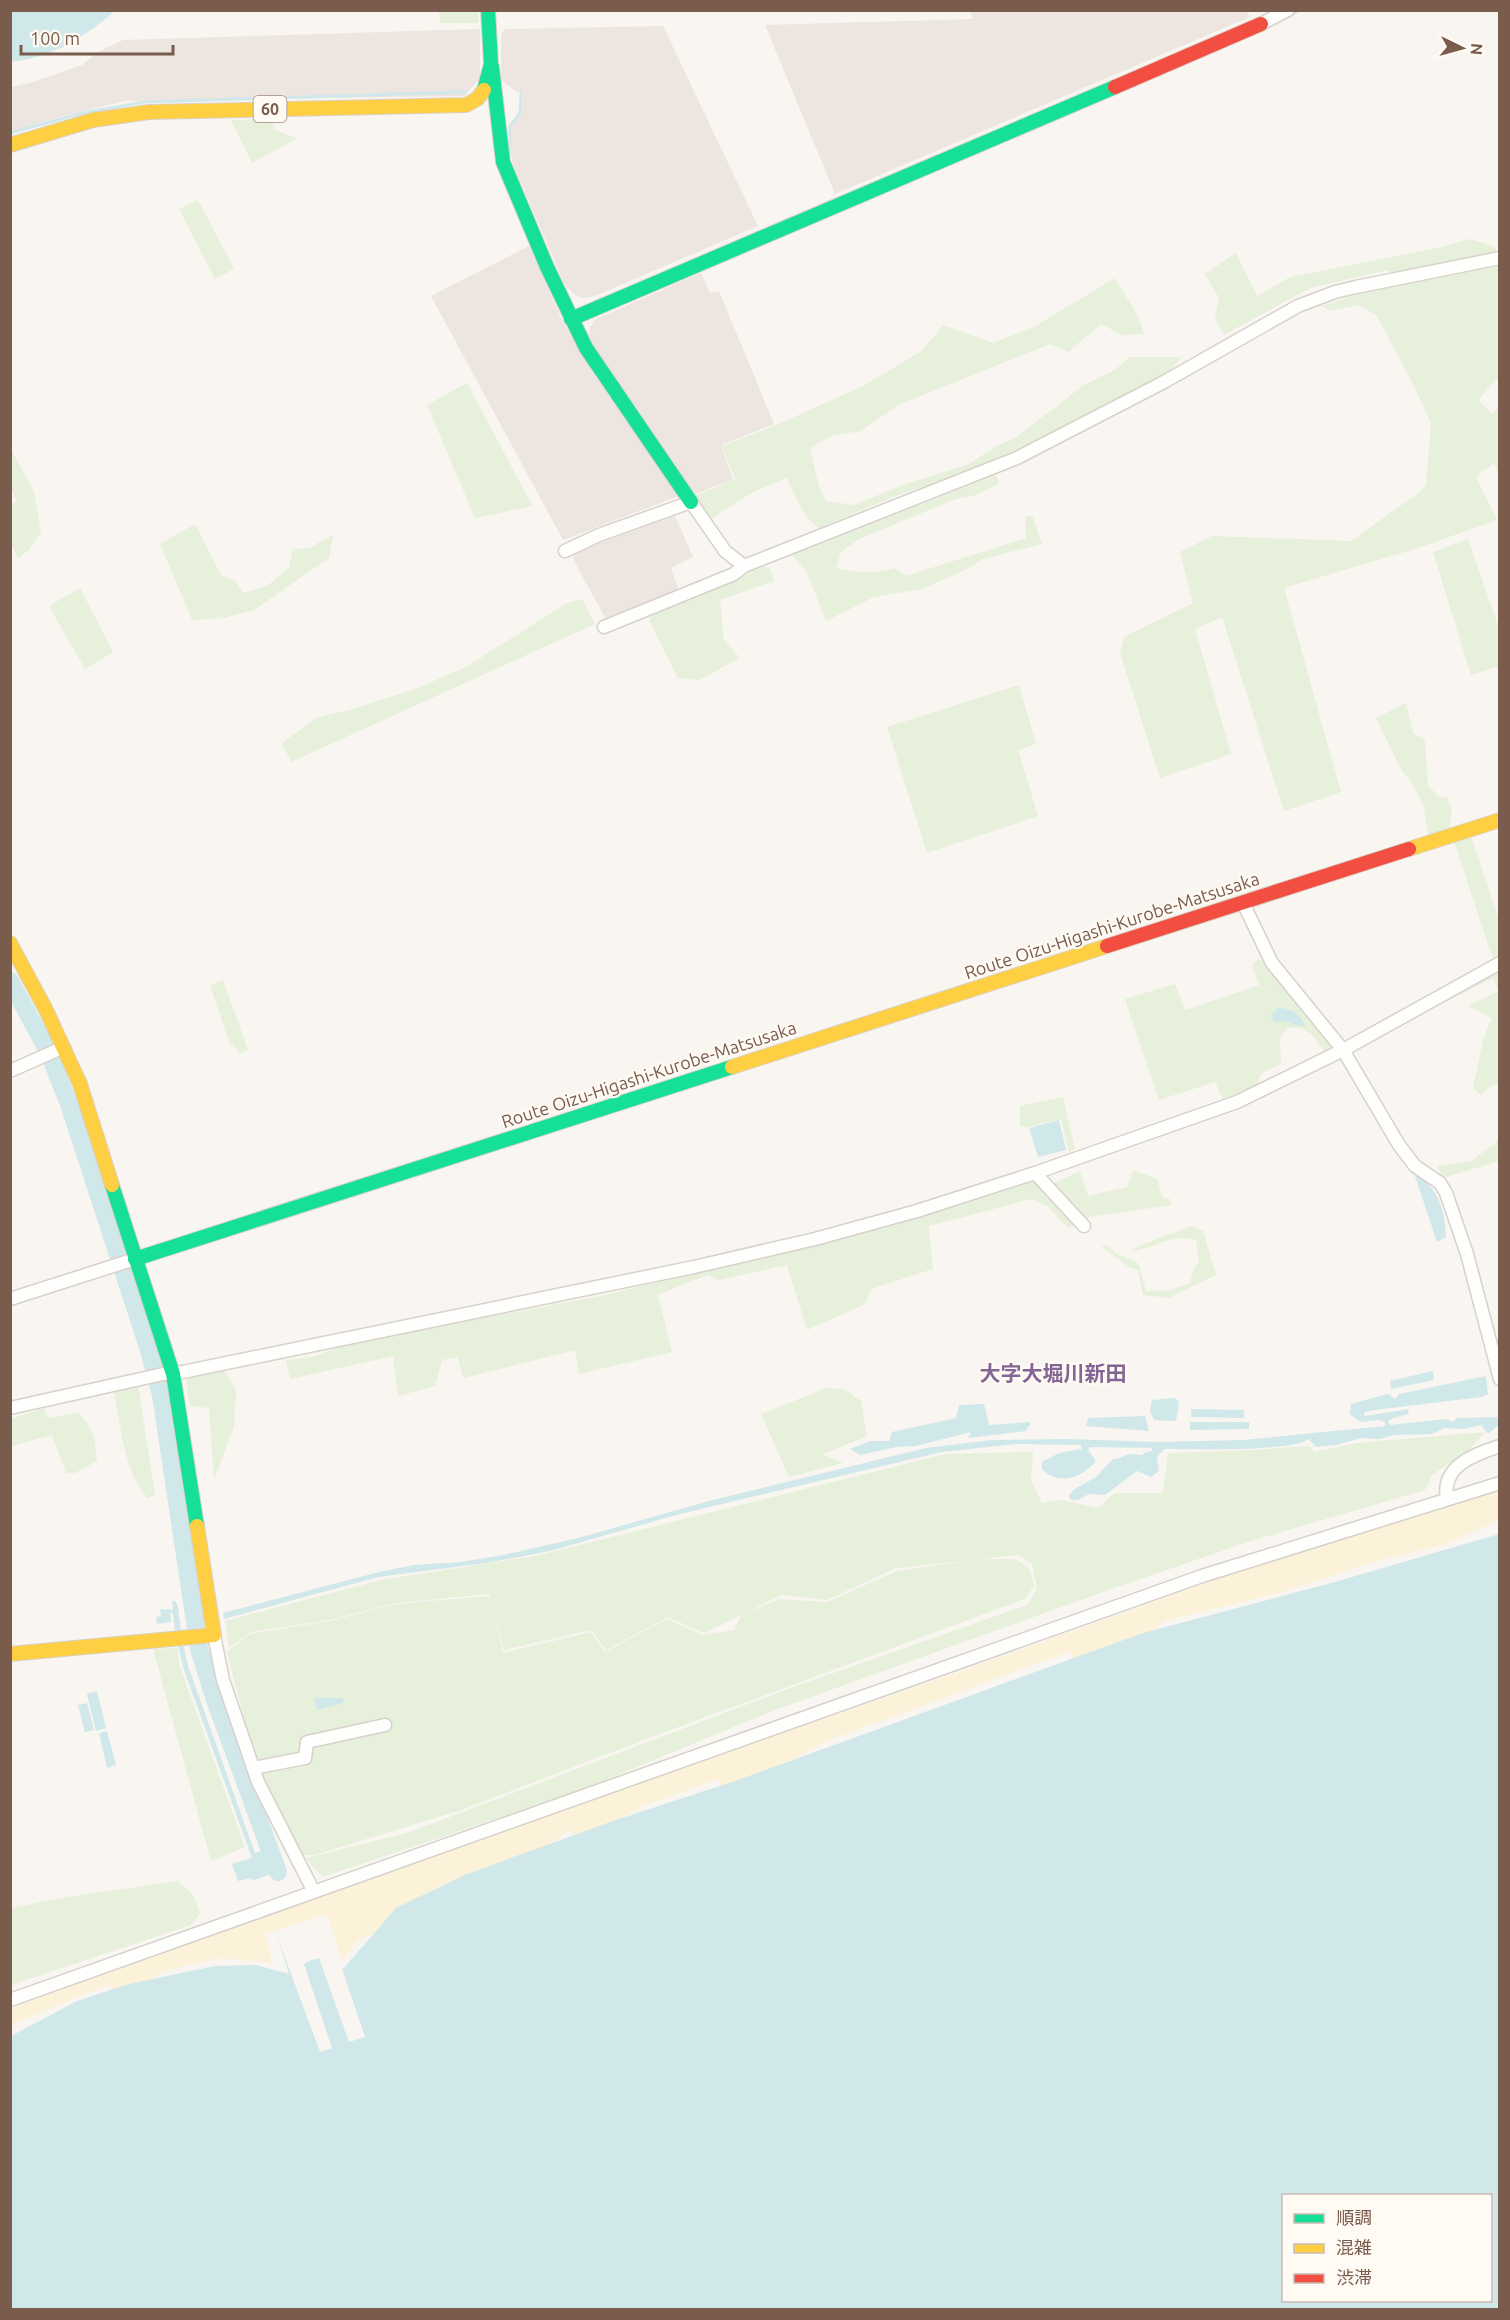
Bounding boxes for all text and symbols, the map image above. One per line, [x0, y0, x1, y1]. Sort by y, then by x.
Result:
scale bar [21, 18, 172, 56]
north arrow [1432, 18, 1492, 78]
text: 100 m [30, 28, 80, 48]
text: N [1467, 43, 1486, 56]
road number: 60 [254, 96, 286, 122]
street label: Route Oizu-Higashi-Kurobe-Matsusaka [962, 868, 1262, 982]
street label: Route Oizu-Higashi-Kurobe-Matsusaka [499, 1017, 799, 1131]
district label: 大字大堀川新田 [980, 1361, 1127, 1385]
legend [1282, 2194, 1492, 2302]
text: 順調 [1336, 2207, 1372, 2227]
text: 混雑 [1336, 2237, 1372, 2257]
text: 渋滞 [1336, 2267, 1372, 2287]

